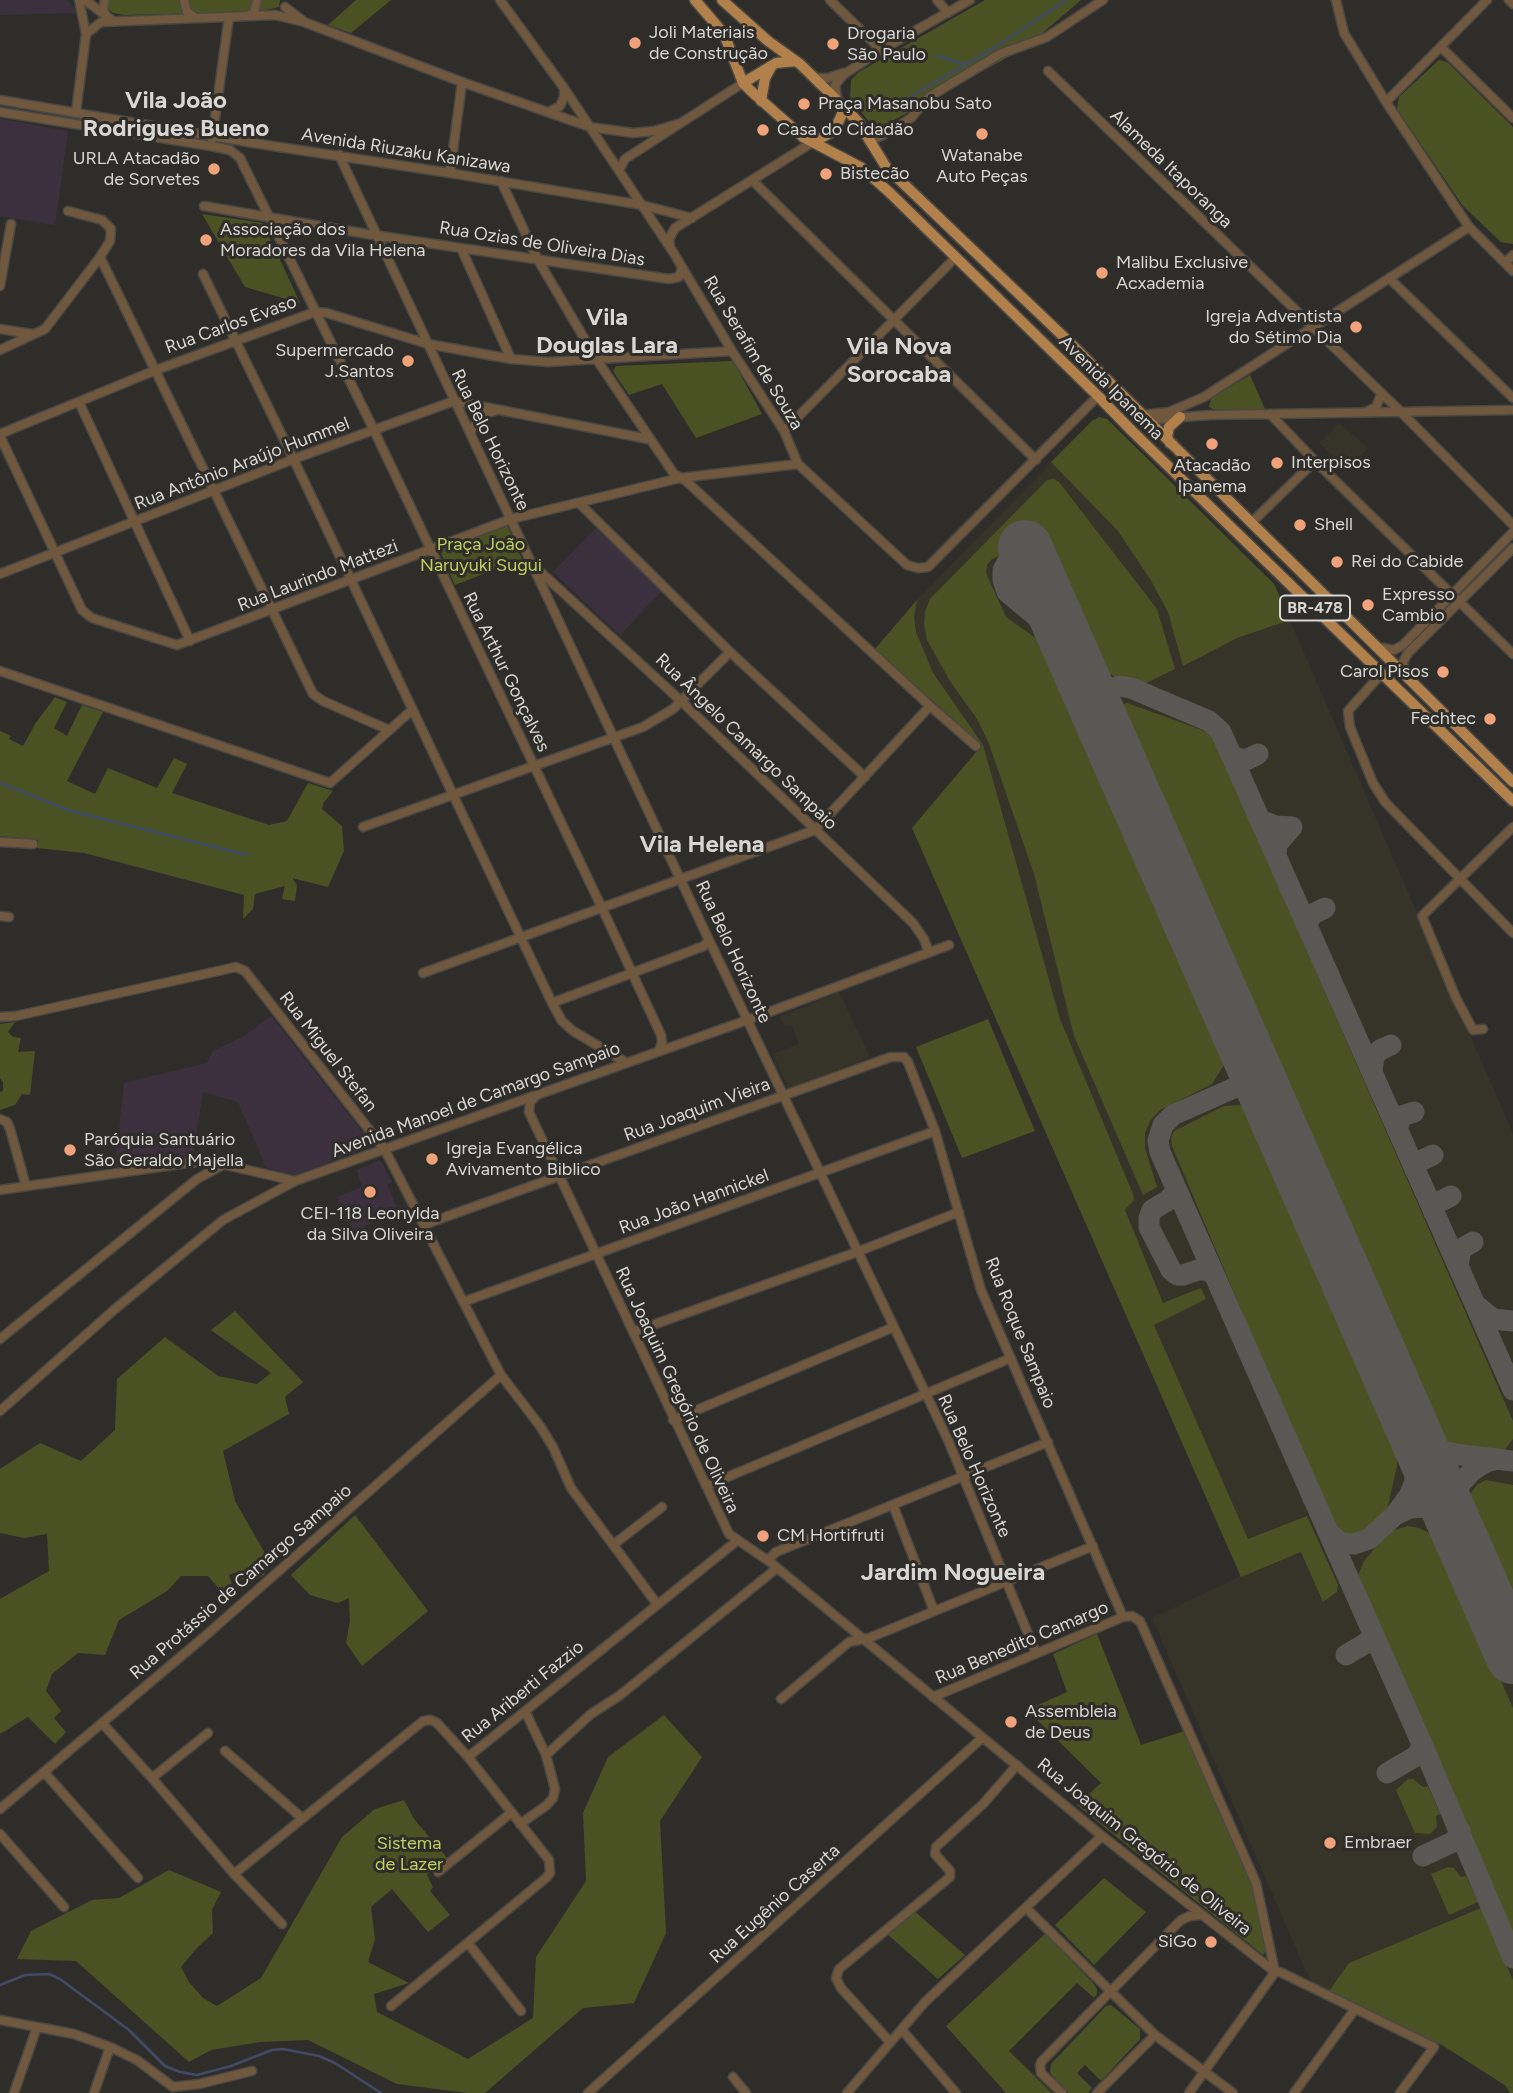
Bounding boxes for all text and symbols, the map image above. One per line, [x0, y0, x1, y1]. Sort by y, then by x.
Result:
place label: Joli Materiais de Construção [649, 22, 768, 64]
place label: Drogaria São Paulo [847, 23, 926, 66]
marker: Joli Materiais de Construção [627, 35, 643, 51]
marker: Drogaria São Paulo [825, 36, 841, 52]
district label: Vila João Rodrigues Bueno [83, 87, 269, 143]
place label: Praça Masanobu Sato [818, 93, 992, 115]
marker: Praça Masanobu Sato [796, 96, 812, 112]
street label: Alameda Itaporanga [1105, 105, 1237, 233]
place label: Casa do Cidadão [777, 119, 914, 141]
marker: Casa do Cidadão [755, 122, 771, 138]
street label: Avenida Riuzaku Kanizawa [300, 124, 512, 178]
marker: Watanabe Auto Peças [974, 126, 990, 142]
place label: Watanabe Auto Peças [936, 145, 1028, 188]
place label: URLA Atacadão de Sorvetes [73, 148, 200, 190]
marker: URLA Atacadão de Sorvetes [206, 161, 222, 177]
place label: Bistecão [840, 163, 909, 185]
marker: Bistecão [818, 166, 834, 182]
street label: Rua Ozias de Oliveira Dias [438, 217, 646, 271]
place label: Associação dos Moradores da Vila Helena [220, 219, 425, 262]
marker: Associação dos Moradores da Vila Helena [198, 232, 214, 248]
place label: Malibu Exclusive Acxademia [1116, 252, 1248, 294]
marker: Malibu Exclusive Acxademia [1094, 265, 1110, 281]
street label: Rua Serafim de Souza [698, 272, 808, 434]
street label: Rua Carlos Evaso [162, 291, 300, 359]
district label: Vila Douglas Lara [536, 304, 678, 360]
place label: Igreja Adventista do Sétimo Dia [1205, 306, 1342, 348]
marker: Igreja Adventista do Sétimo Dia [1348, 319, 1364, 335]
street label: Avenida Ipanema [1054, 331, 1168, 445]
district label: Vila Nova Sorocaba [846, 333, 952, 389]
place label: Supermercado J.Santos [275, 340, 394, 382]
marker: Supermercado J.Santos [400, 353, 416, 369]
street label: Rua Belo Horizonte [446, 366, 534, 514]
street label: Rua Antônio Araújo Hummel [131, 413, 353, 515]
marker: Atacadão Ipanema [1204, 436, 1220, 452]
place label: Interpisos [1291, 452, 1371, 474]
place label: Atacadão Ipanema [1173, 455, 1251, 498]
marker: Interpisos [1269, 455, 1285, 471]
place label: Shell [1314, 514, 1353, 536]
marker: Shell [1292, 517, 1308, 533]
park label: Praça João Naruyuki Sugui [420, 534, 542, 576]
street label: Rua Laurindo Mattezi [235, 535, 401, 617]
place label: Rei do Cabide [1351, 551, 1463, 573]
marker: Rei do Cabide [1329, 554, 1345, 570]
place label: Expresso Cambio [1382, 584, 1455, 626]
street label: Rua Arthur Gonçalves [458, 589, 554, 755]
road number: BR-478 [1280, 596, 1350, 621]
marker: Expresso Cambio [1360, 597, 1376, 613]
street label: Rua Ângelo Camargo Sampaio [651, 649, 841, 835]
place label: Carol Pisos [1340, 661, 1429, 683]
marker: Carol Pisos [1435, 664, 1451, 680]
place label: Fechtec [1410, 708, 1476, 730]
marker: Fechtec [1482, 711, 1498, 727]
district label: Vila Helena [640, 831, 764, 859]
street label: Rua Belo Horizonte [691, 877, 775, 1027]
street label: Rua Miguel Stefan [274, 988, 382, 1116]
street label: Avenida Manoel de Camargo Sampaio [329, 1038, 623, 1162]
street label: Rua Joaquim Vieira [621, 1073, 773, 1147]
place label: Paróquia Santuário São Geraldo Majella [84, 1129, 243, 1172]
place label: Igreja Evangélica Avivamento Biblico [446, 1138, 601, 1180]
marker: Paróquia Santuário São Geraldo Majella [62, 1142, 78, 1158]
marker: Igreja Evangélica Avivamento Biblico [424, 1151, 440, 1167]
street label: Rua João Hannickel [616, 1165, 772, 1239]
marker: CEI-118 Leonylda da Silva Oliveira [362, 1184, 378, 1200]
place label: CEI-118 Leonylda da Silva Oliveira [300, 1203, 440, 1246]
street label: Rua Roque Sampaio [980, 1254, 1060, 1412]
street label: Rua Joaquim Gregório de Oliveira [610, 1263, 744, 1517]
street label: Rua Belo Horizonte [933, 1391, 1015, 1541]
street label: Rua Protássio de Camargo Sampaio [126, 1480, 356, 1684]
place label: CM Hortifruti [777, 1525, 884, 1547]
marker: CM Hortifruti [755, 1528, 771, 1544]
district label: Jardim Nogueira [861, 1559, 1045, 1587]
street label: Rua Benedito Camargo [932, 1597, 1112, 1689]
street label: Rua Ariberti Fazzio [458, 1636, 588, 1748]
place label: Assembleia de Deus [1025, 1701, 1117, 1744]
marker: Assembleia de Deus [1003, 1714, 1019, 1730]
street label: Rua Joaquim Gregório de Oliveira [1033, 1754, 1255, 1940]
place label: Embraer [1344, 1832, 1412, 1854]
park label: Sistema de Lazer [375, 1833, 443, 1876]
marker: Embraer [1322, 1835, 1338, 1851]
street label: Rua Eugênio Caserta [706, 1840, 844, 1968]
place label: SiGo [1158, 1931, 1197, 1953]
marker: SiGo [1203, 1934, 1219, 1950]

